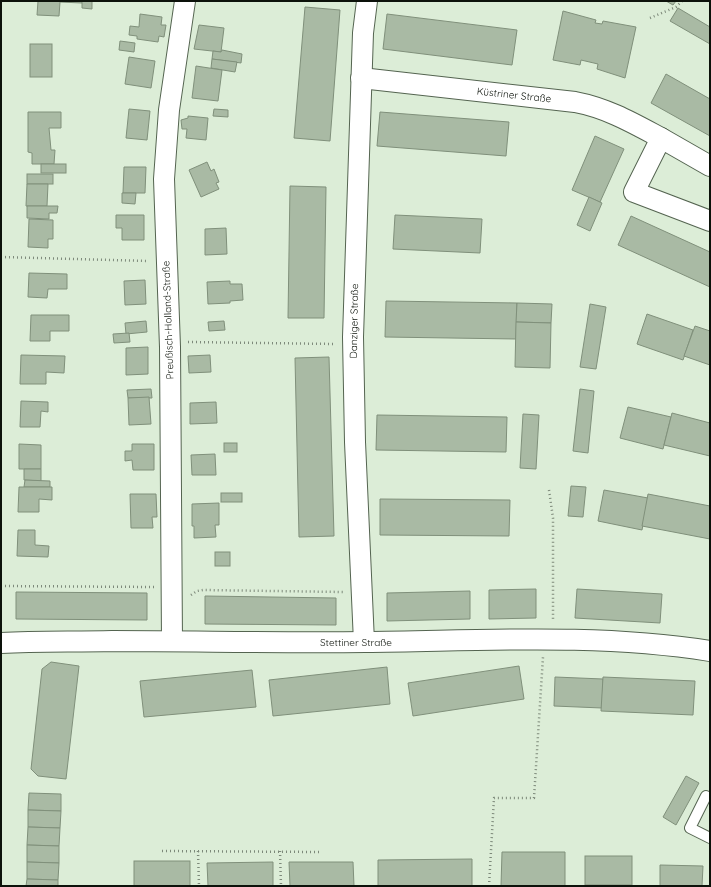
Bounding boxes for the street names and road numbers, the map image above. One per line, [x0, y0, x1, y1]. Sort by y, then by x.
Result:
street label: Küstriner Straße [476, 85, 552, 105]
street label: Preußisch-Holland-Straße [159, 260, 177, 380]
street label: Danziger Straße [347, 283, 361, 358]
street label: Stettiner Straße [320, 636, 392, 649]

